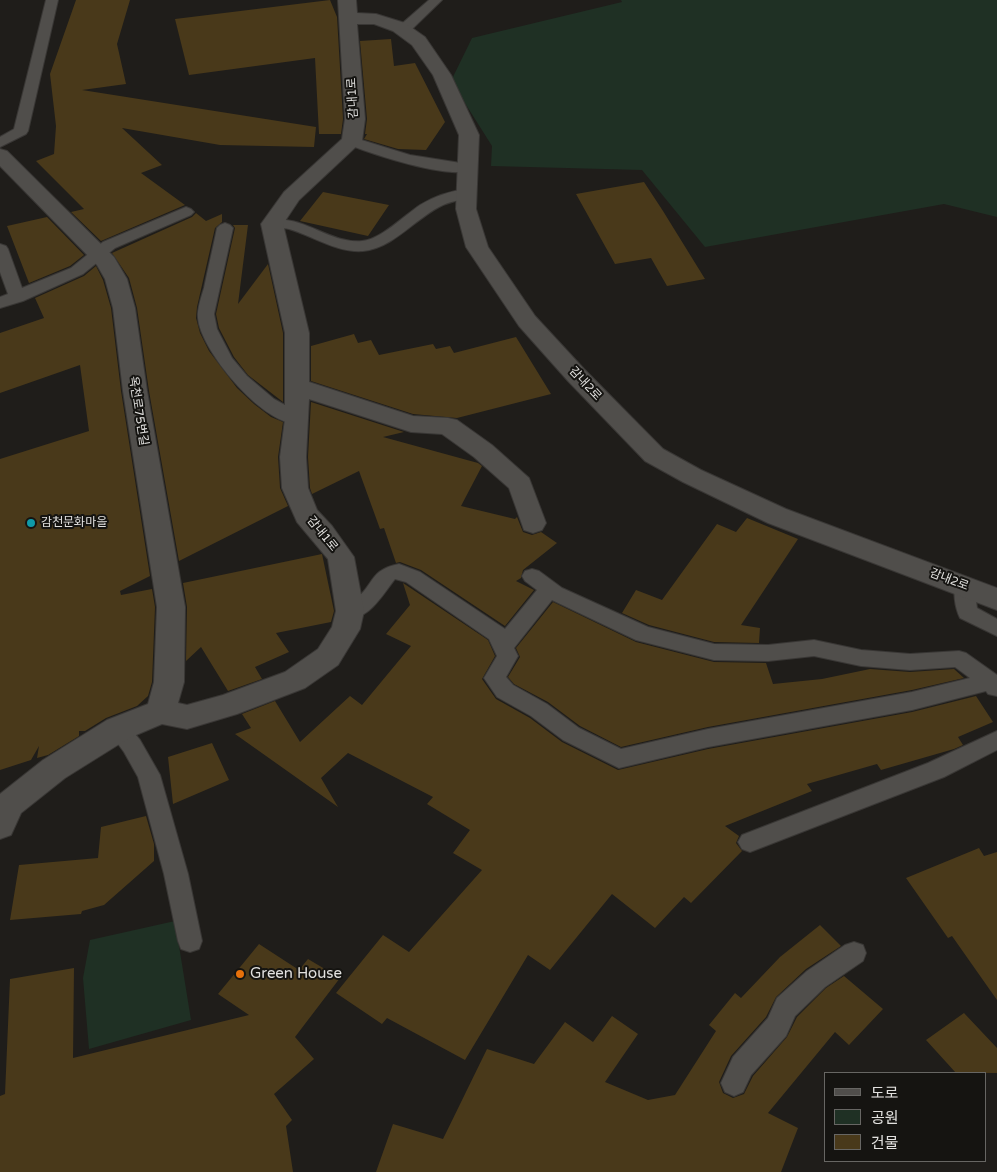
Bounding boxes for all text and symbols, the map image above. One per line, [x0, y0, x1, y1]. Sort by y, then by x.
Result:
street label: 감내1로 [345, 77, 361, 119]
street label: 감내2로 [566, 364, 604, 404]
street label: 옥천로75번길 [125, 375, 151, 447]
street label: 감내1로 [304, 514, 340, 554]
place label: 감천문화마을 [41, 516, 107, 530]
marker: 감천문화마을 [25, 517, 37, 529]
street label: 감내2로 [927, 566, 971, 594]
place label: Green House [250, 965, 342, 983]
marker: Green House [234, 968, 246, 980]
legend [824, 1072, 987, 1162]
text: 도로 [871, 1084, 899, 1102]
text: 공원 [871, 1109, 899, 1127]
text: 건물 [871, 1134, 899, 1152]

